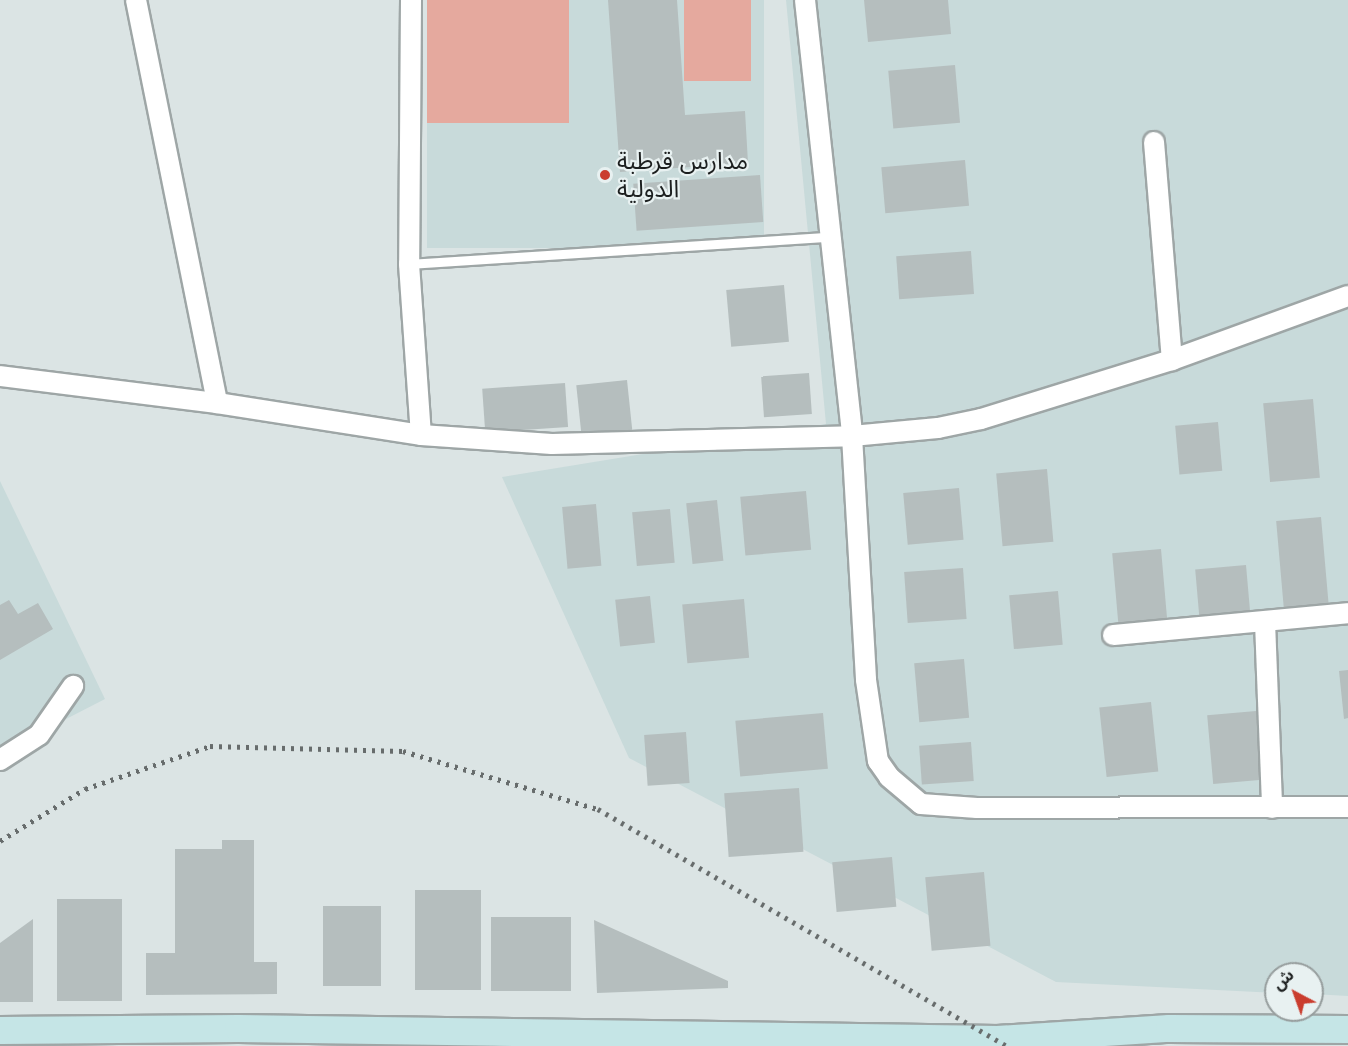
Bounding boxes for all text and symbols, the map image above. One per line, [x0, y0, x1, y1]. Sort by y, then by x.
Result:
place label: مدارس قرطبة الدولية [617, 147, 748, 203]
marker: مدارس قرطبة الدولية [598, 168, 612, 182]
north arrow [1264, 962, 1324, 1022]
text: ش [1267, 964, 1299, 995]

